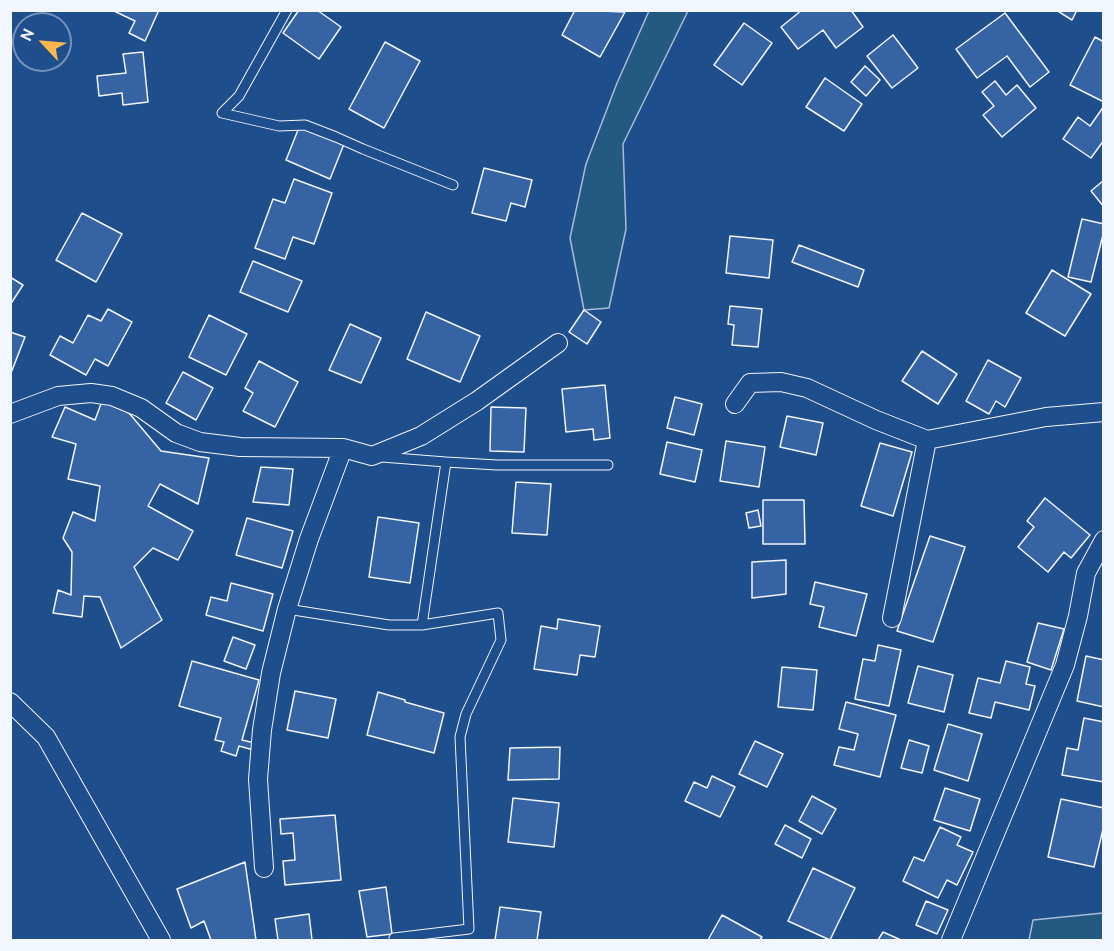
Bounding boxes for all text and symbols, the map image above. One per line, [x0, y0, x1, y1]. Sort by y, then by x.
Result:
north arrow [12, 12, 72, 72]
text: N [16, 26, 38, 44]

